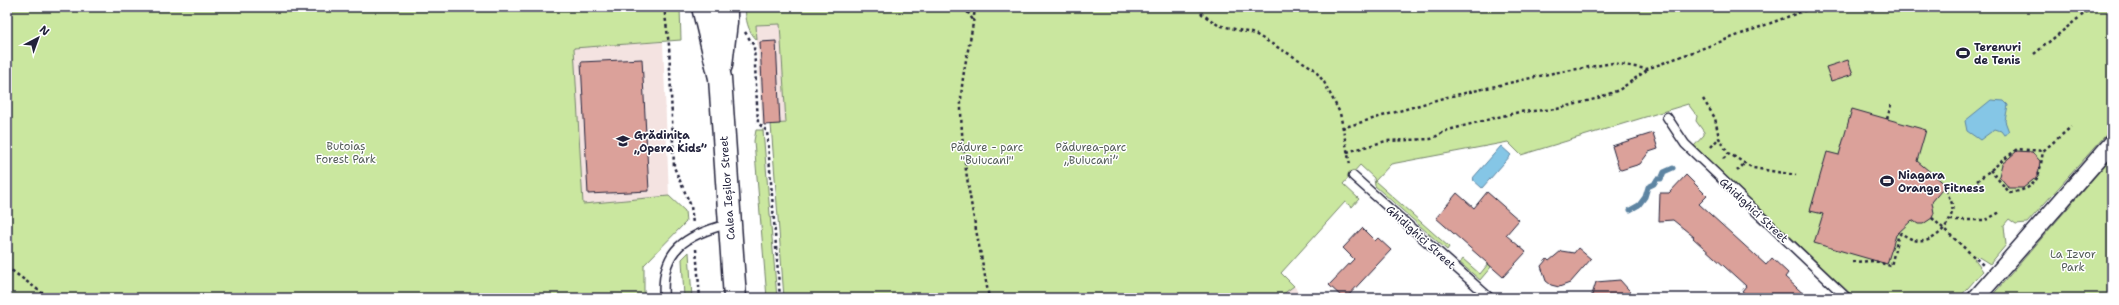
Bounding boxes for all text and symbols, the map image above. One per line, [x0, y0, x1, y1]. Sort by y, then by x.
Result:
north arrow [18, 18, 58, 58]
text: N [36, 22, 53, 40]
place label: Terenuri de Tenis [1974, 40, 2021, 68]
sports icon: Terenuri de Tenis [1955, 45, 1971, 61]
place label: Grădinița „Opera Kids” [634, 128, 707, 156]
school or university icon: Grădinița „Opera Kids” [615, 133, 631, 149]
street label: Calea Ieșilor Street [716, 135, 739, 241]
park label: Butoiaș Forest Park [316, 139, 376, 167]
park label: Pădure - parc "Buiucani" [951, 140, 1024, 168]
park label: Pădurea-parc „Buiucani” [1056, 140, 1127, 168]
place label: Niagara Orange Fitness [1898, 168, 1985, 196]
sports icon: Niagara Orange Fitness [1879, 173, 1895, 189]
street label: Ghidighici Street [1716, 175, 1791, 246]
street label: Ghidighici Street [1383, 202, 1459, 273]
park label: La Izvor Park [2050, 247, 2096, 275]

